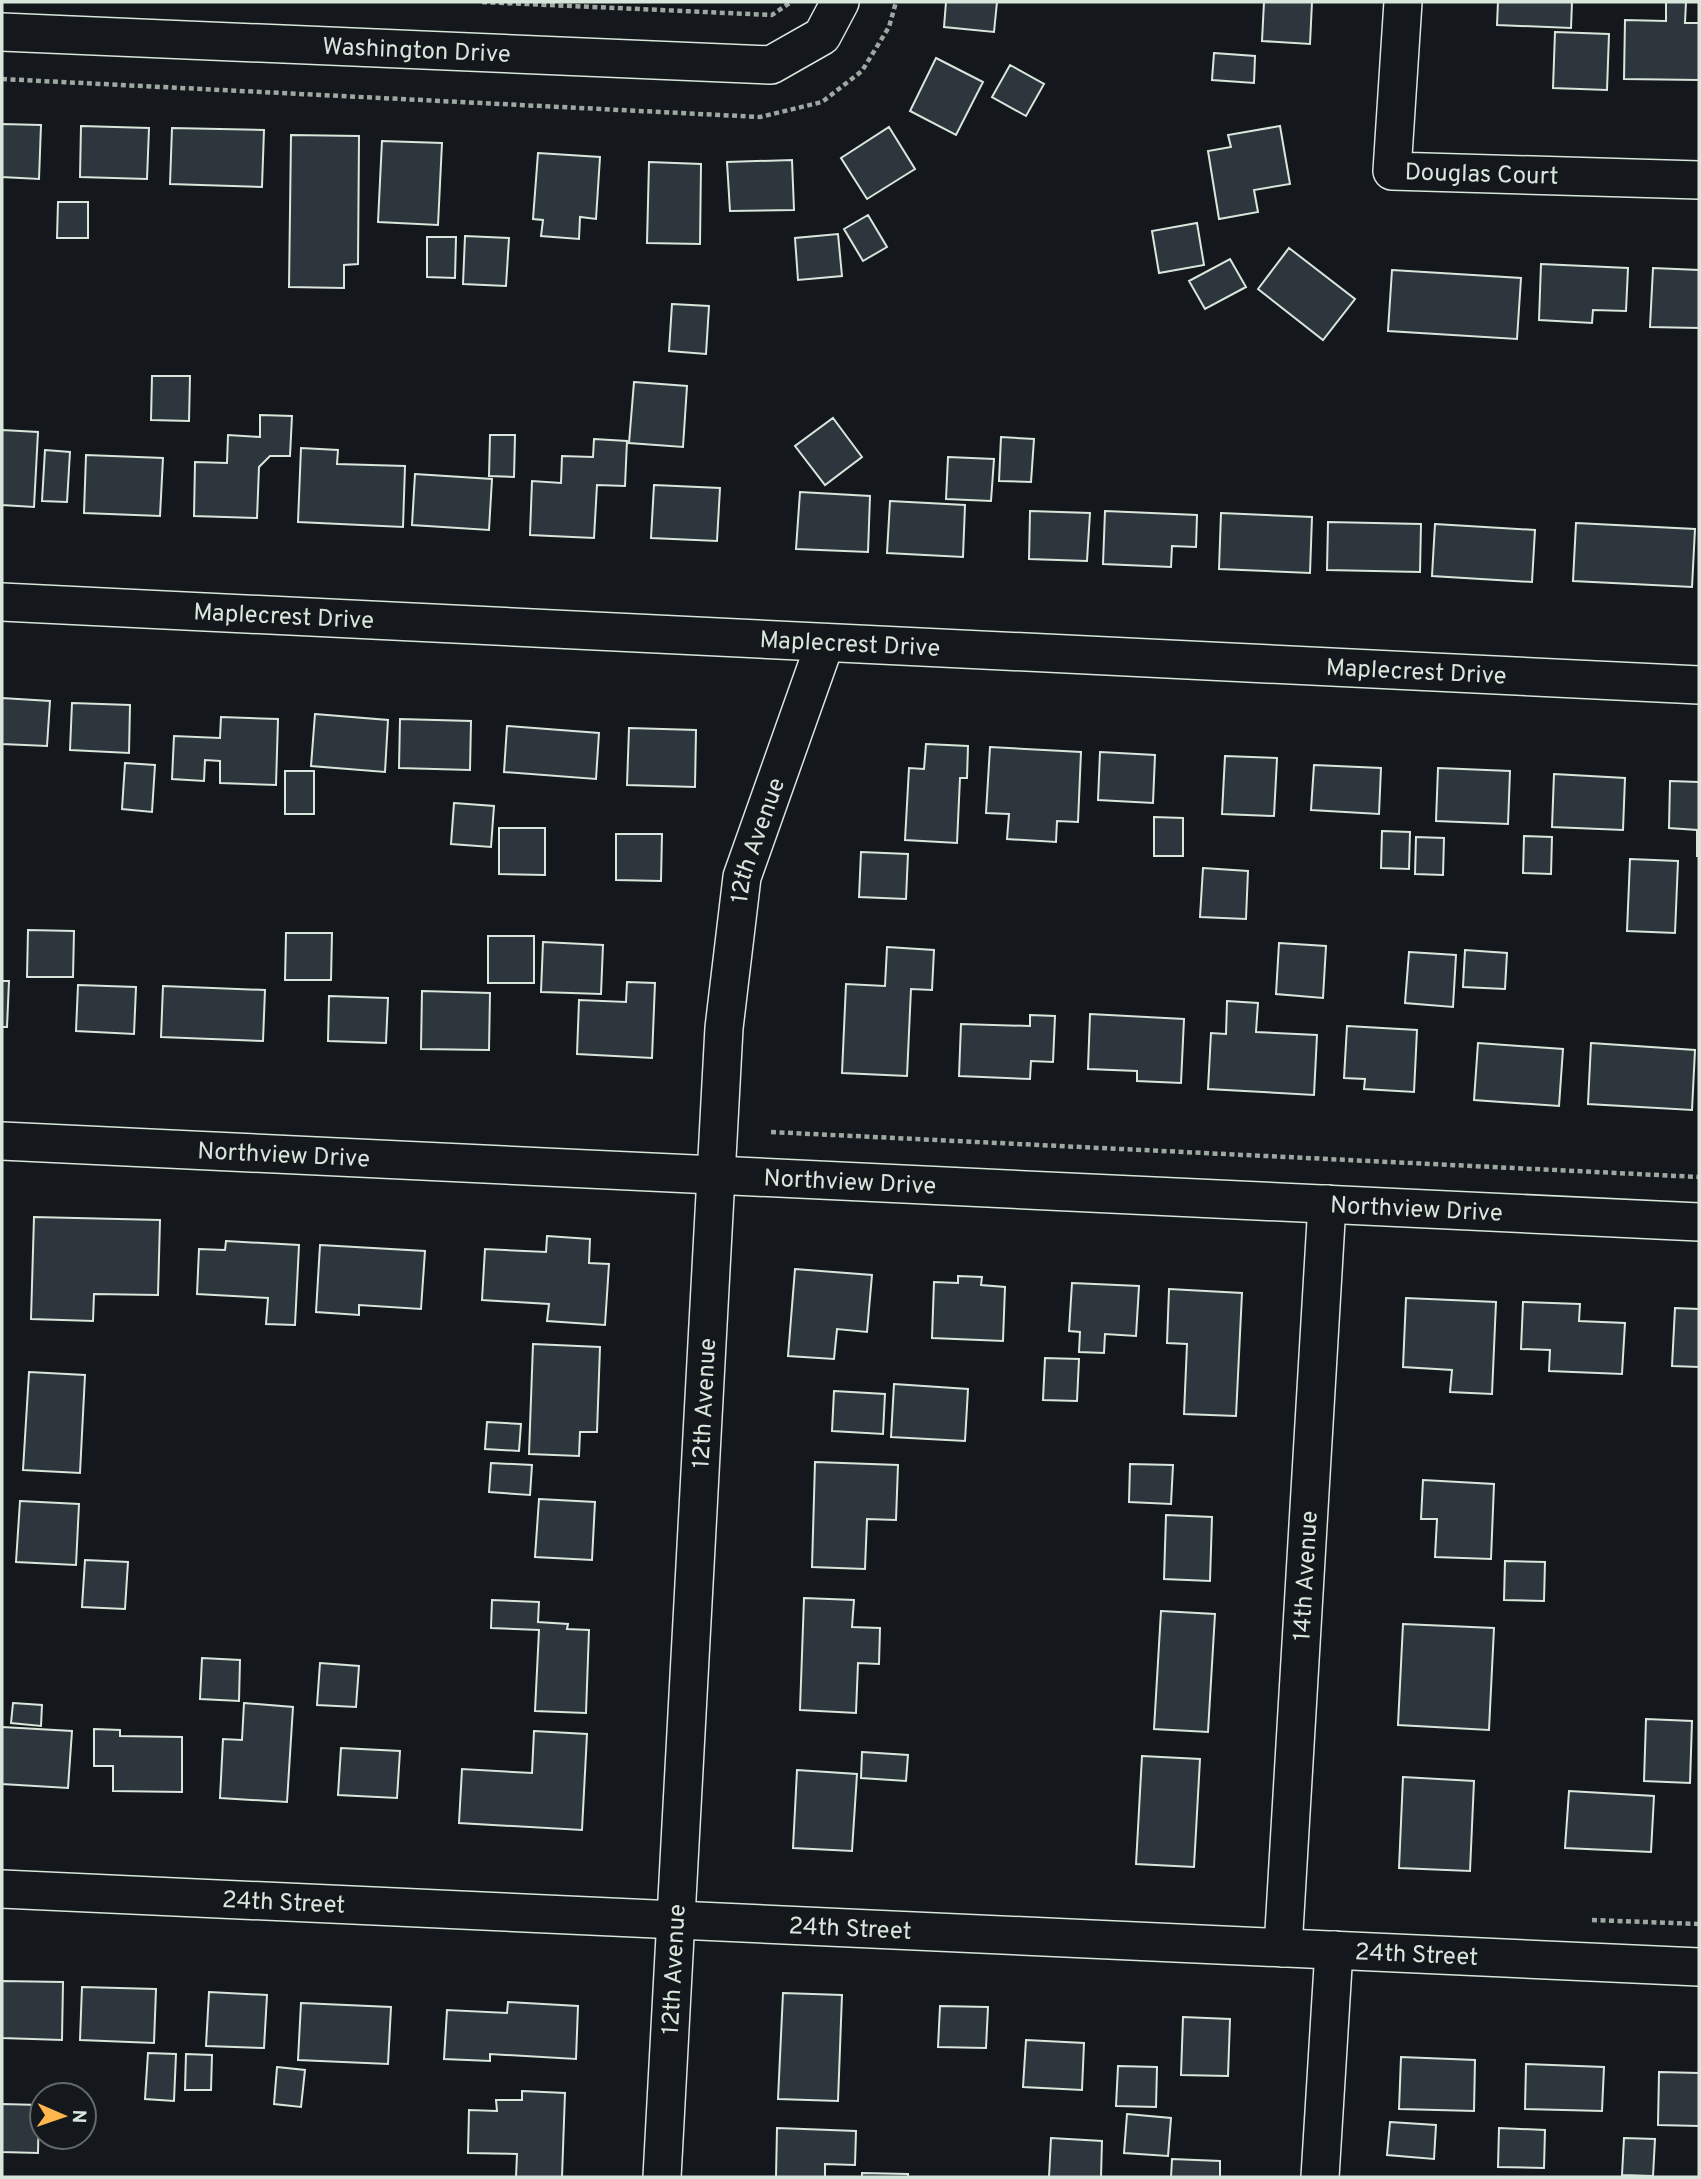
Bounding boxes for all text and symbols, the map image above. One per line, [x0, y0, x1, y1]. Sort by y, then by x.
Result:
street label: Washington Drive [322, 33, 511, 71]
street label: Douglas Court [1404, 158, 1559, 193]
street label: Maplecrest Drive [193, 598, 375, 637]
street label: Maplecrest Drive [759, 626, 941, 665]
street label: Maplecrest Drive [1325, 654, 1507, 693]
street label: 12th Avenue [726, 774, 793, 905]
street label: Northview Drive [197, 1137, 371, 1176]
street label: Northview Drive [763, 1164, 937, 1203]
street label: Northview Drive [1329, 1191, 1503, 1230]
street label: 12th Avenue [687, 1337, 724, 1469]
street label: 14th Avenue [1288, 1510, 1326, 1642]
street label: 24th Street [221, 1886, 346, 1922]
street label: 12th Avenue [657, 1903, 694, 2035]
street label: 24th Street [788, 1912, 912, 1948]
street label: 24th Street [1354, 1938, 1479, 1974]
north arrow [28, 2081, 98, 2151]
text: N [66, 2109, 90, 2124]

